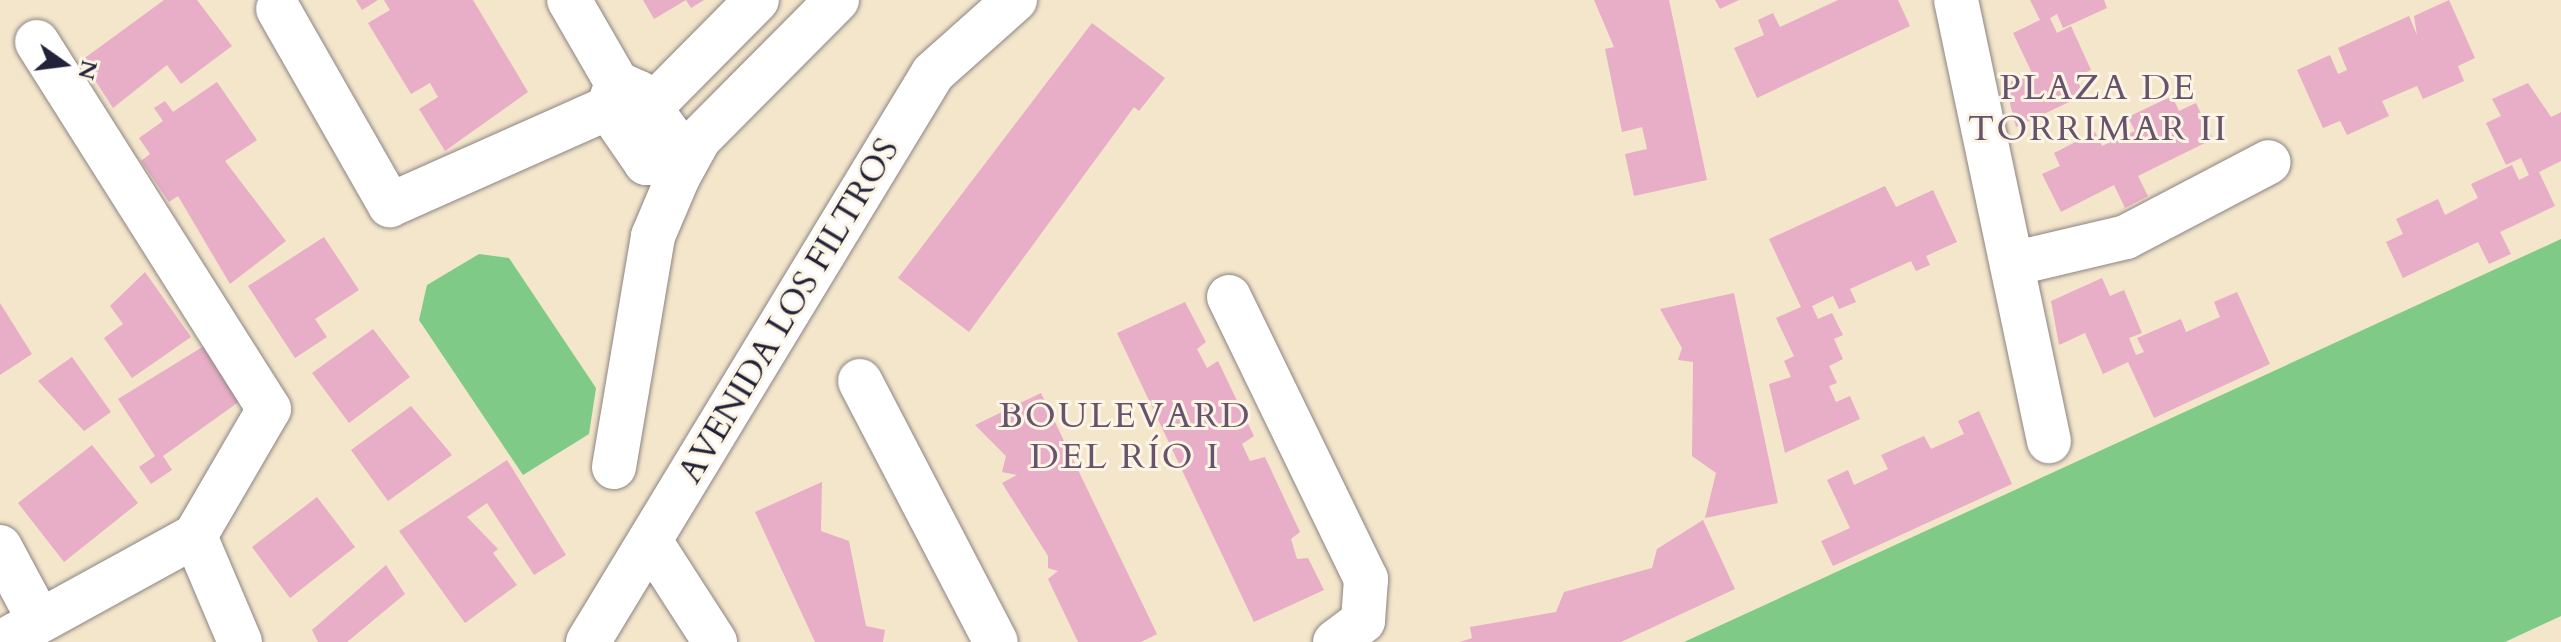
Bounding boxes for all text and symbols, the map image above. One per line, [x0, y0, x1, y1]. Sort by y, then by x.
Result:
north arrow [24, 24, 104, 104]
text: N [70, 57, 104, 83]
district label: PLAZA DE TORRIMAR II [1968, 65, 2228, 150]
street label: AVENIDA LOS FILTROS [670, 132, 908, 490]
district label: BOULEVARD DEL RÍO I [998, 393, 1252, 478]

